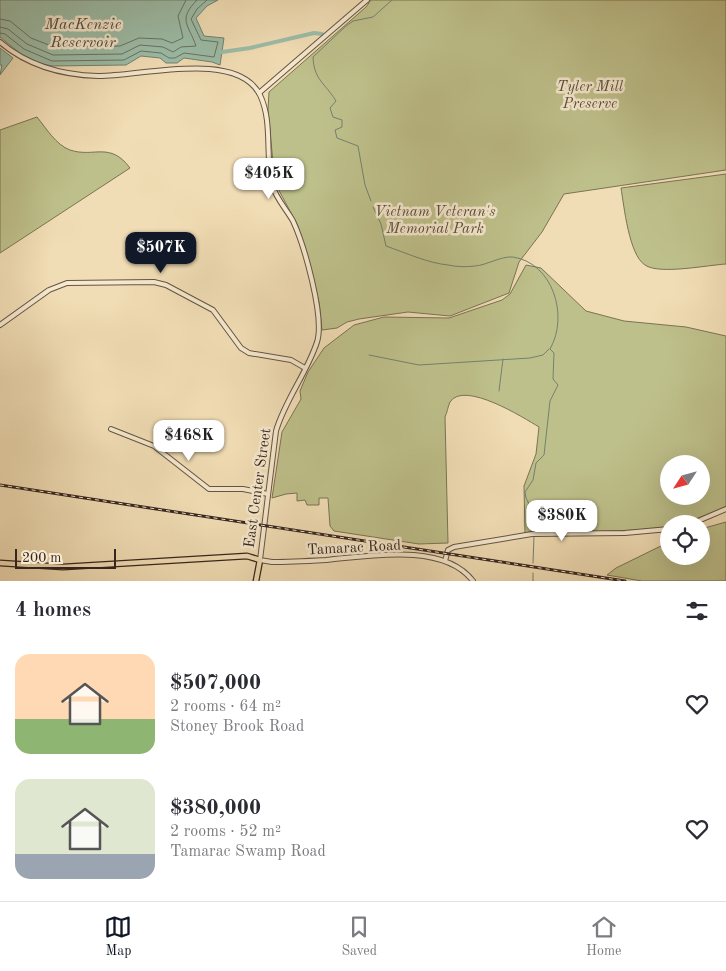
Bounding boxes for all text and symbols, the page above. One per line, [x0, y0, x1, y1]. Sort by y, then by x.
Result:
water label: MacKenzie Reservoir [44, 17, 122, 51]
park label: Tyler Mill Preserve [557, 80, 624, 112]
pin: $405K [234, 158, 304, 200]
text: $405K [244, 166, 294, 182]
park label: Vietnam Veteran's Memorial Park [374, 205, 496, 237]
pin: $507K [126, 232, 196, 274]
text: $507K [136, 240, 186, 256]
pin: $468K [154, 420, 224, 462]
street label: East Center Street [243, 427, 274, 549]
text: $468K [164, 428, 214, 444]
north arrow [660, 455, 710, 505]
map controls [660, 455, 710, 565]
pin: $380K [527, 500, 597, 542]
text: $380K [537, 508, 587, 524]
button: locate [660, 515, 710, 565]
street label: Tamarac Road [307, 539, 402, 558]
scale bar [15, 546, 116, 569]
text: 200 m [22, 551, 61, 565]
icon: filters [683, 597, 711, 625]
text: 4 homes [15, 600, 91, 621]
text: $507,000 [170, 673, 261, 694]
icon: home [55, 674, 115, 734]
icon: heart [683, 690, 711, 718]
text: 2 rooms · 64 m² [170, 699, 281, 715]
text: Stoney Brook Road [170, 719, 304, 735]
text: $380,000 [170, 798, 261, 819]
icon: home [55, 799, 115, 859]
icon: heart [683, 815, 711, 843]
text: 2 rooms · 52 m² [170, 824, 281, 840]
text: Tamarac Swamp Road [170, 844, 326, 860]
tab: Map [104, 913, 132, 960]
tab: Saved [341, 913, 377, 960]
tab: Home [586, 913, 622, 960]

